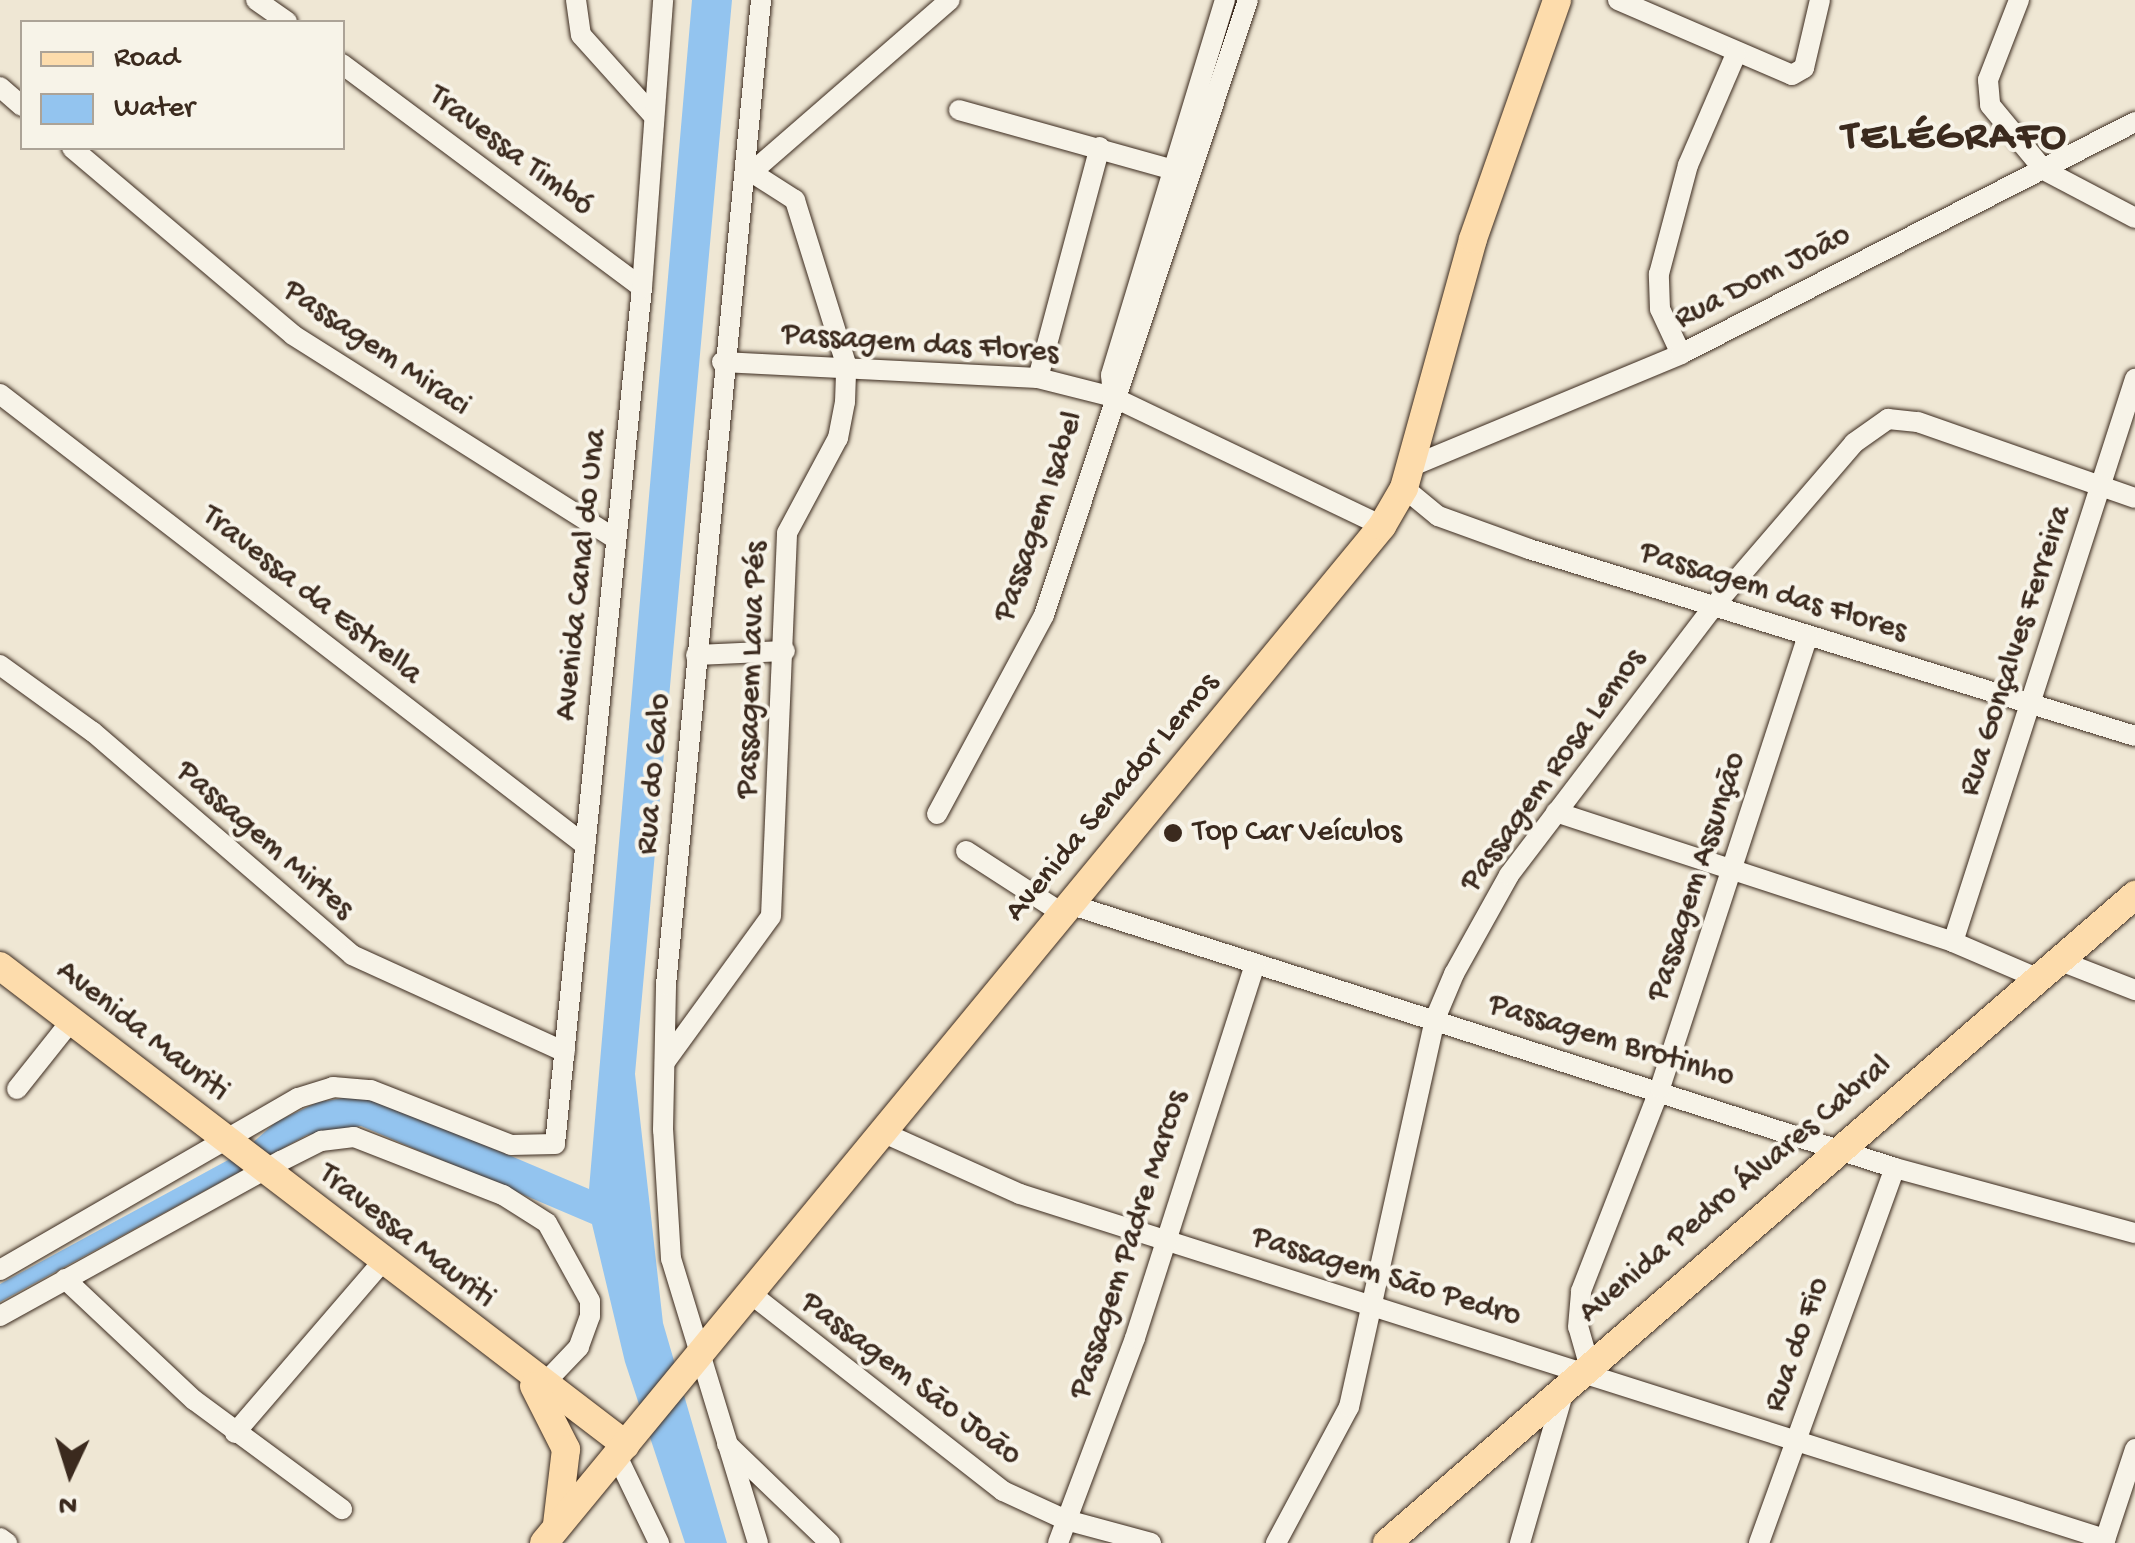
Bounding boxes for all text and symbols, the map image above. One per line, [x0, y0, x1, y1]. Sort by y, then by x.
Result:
legend [20, 20, 345, 150]
text: Road [114, 42, 180, 77]
street label: Travessa Timbó [420, 78, 600, 226]
text: Water [114, 92, 195, 127]
district label: TELÉGRAFO [1842, 114, 2068, 164]
street label: Rua Dom João [1668, 217, 1858, 339]
street label: Passagem Miraci [275, 272, 477, 426]
street label: Passagem das Flores [780, 316, 1060, 374]
street label: Passagem Isabel [986, 407, 1094, 627]
street label: Avenida Canal do Una [548, 427, 616, 723]
street label: Travessa da Estrella [193, 498, 429, 694]
street label: Rua Gonçalves Ferreira [1951, 501, 2081, 801]
street label: Passagem das Flores [1635, 534, 1911, 652]
street label: Passagem Lava Pés [729, 541, 777, 799]
street label: Passagem Rosa Lemos [1453, 642, 1655, 900]
street label: Avenida Senador Lemos [997, 666, 1229, 930]
street label: Rua do Galo [629, 692, 681, 856]
street label: Passagem Assunção [1640, 748, 1756, 1006]
street label: Passagem Mirtes [167, 753, 361, 929]
place label: Top Car Veículos [1193, 814, 1402, 852]
marker: Top Car Veículos [1162, 822, 1184, 844]
street label: Avenida Mauriti [48, 953, 236, 1111]
street label: Passagem Brotinho [1483, 986, 1739, 1098]
street label: Avenida Pedro Álvares Cabral [1571, 1048, 1901, 1332]
street label: Passagem Padre Marcos [1062, 1086, 1198, 1404]
street label: Travessa Mauriti [310, 1156, 502, 1318]
street label: Passagem São Pedro [1247, 1219, 1525, 1337]
street label: Rua do Fio [1756, 1273, 1840, 1417]
street label: Passagem São João [792, 1284, 1028, 1476]
north arrow [20, 1423, 120, 1523]
text: N [58, 1486, 78, 1521]

